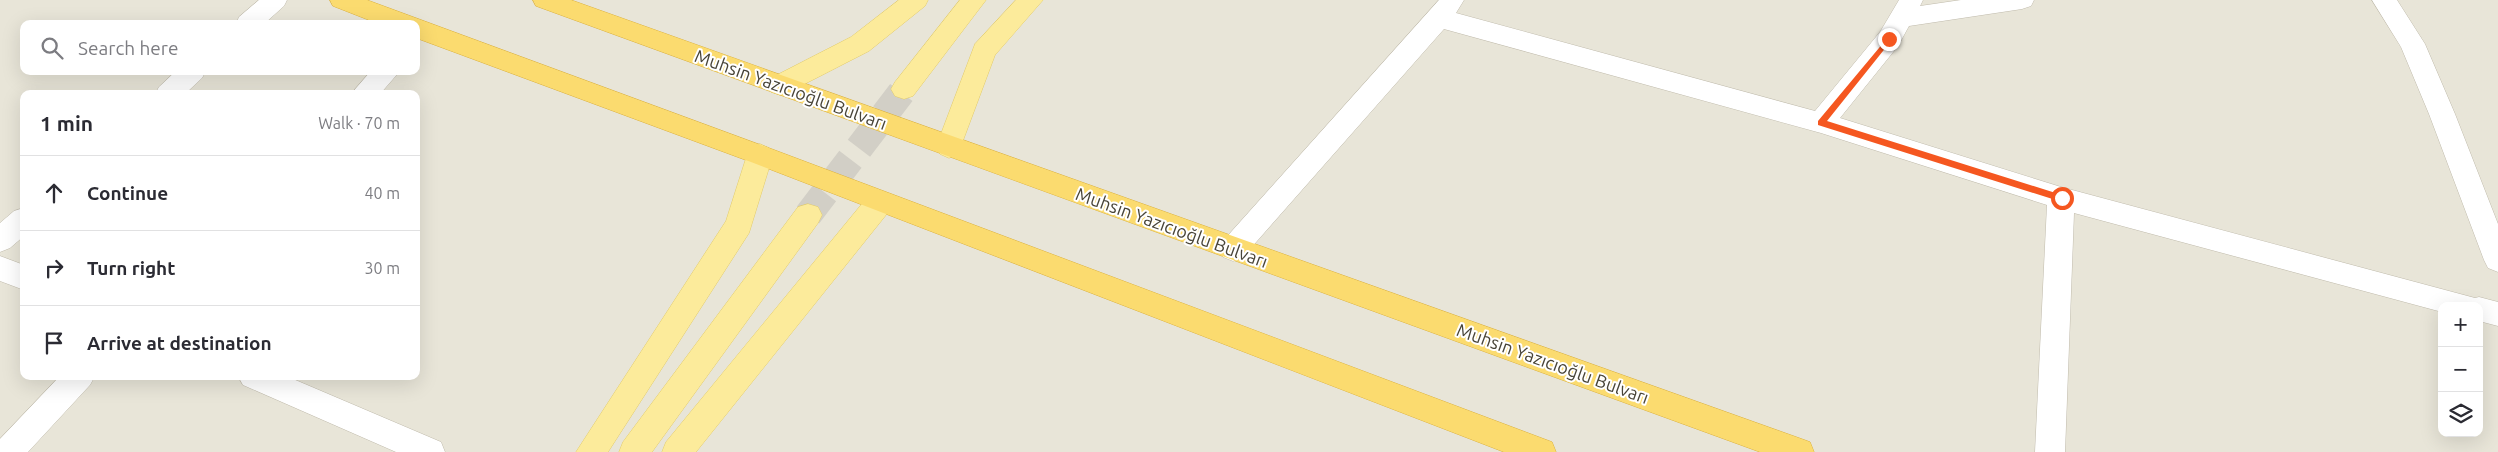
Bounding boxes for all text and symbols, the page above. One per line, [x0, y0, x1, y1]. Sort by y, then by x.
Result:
search box [20, 20, 420, 75]
route end [1878, 28, 1901, 51]
icon: search [38, 34, 66, 62]
text: Search here [78, 37, 178, 59]
street label: Muhsin Yazıcıoğlu Bulvarı [692, 45, 890, 133]
text: 1 min [40, 111, 93, 135]
text: Walk · 70 m [318, 114, 400, 132]
icon: ahead [40, 179, 68, 207]
text: Continue [87, 182, 168, 204]
street label: Muhsin Yazıcıoğlu Bulvarı [1073, 183, 1271, 271]
text: 40 m [364, 184, 400, 202]
route start [2051, 187, 2074, 210]
icon: right [40, 254, 68, 282]
text: Turn right [87, 257, 175, 279]
text: 30 m [364, 259, 400, 277]
map controls [2438, 302, 2483, 437]
button: + [2438, 302, 2483, 347]
street label: Muhsin Yazıcıoğlu Bulvarı [1454, 319, 1652, 407]
icon: arrive [40, 329, 68, 357]
text: Arrive at destination [87, 332, 272, 354]
button: − [2438, 347, 2483, 392]
button: layers [2438, 392, 2483, 437]

